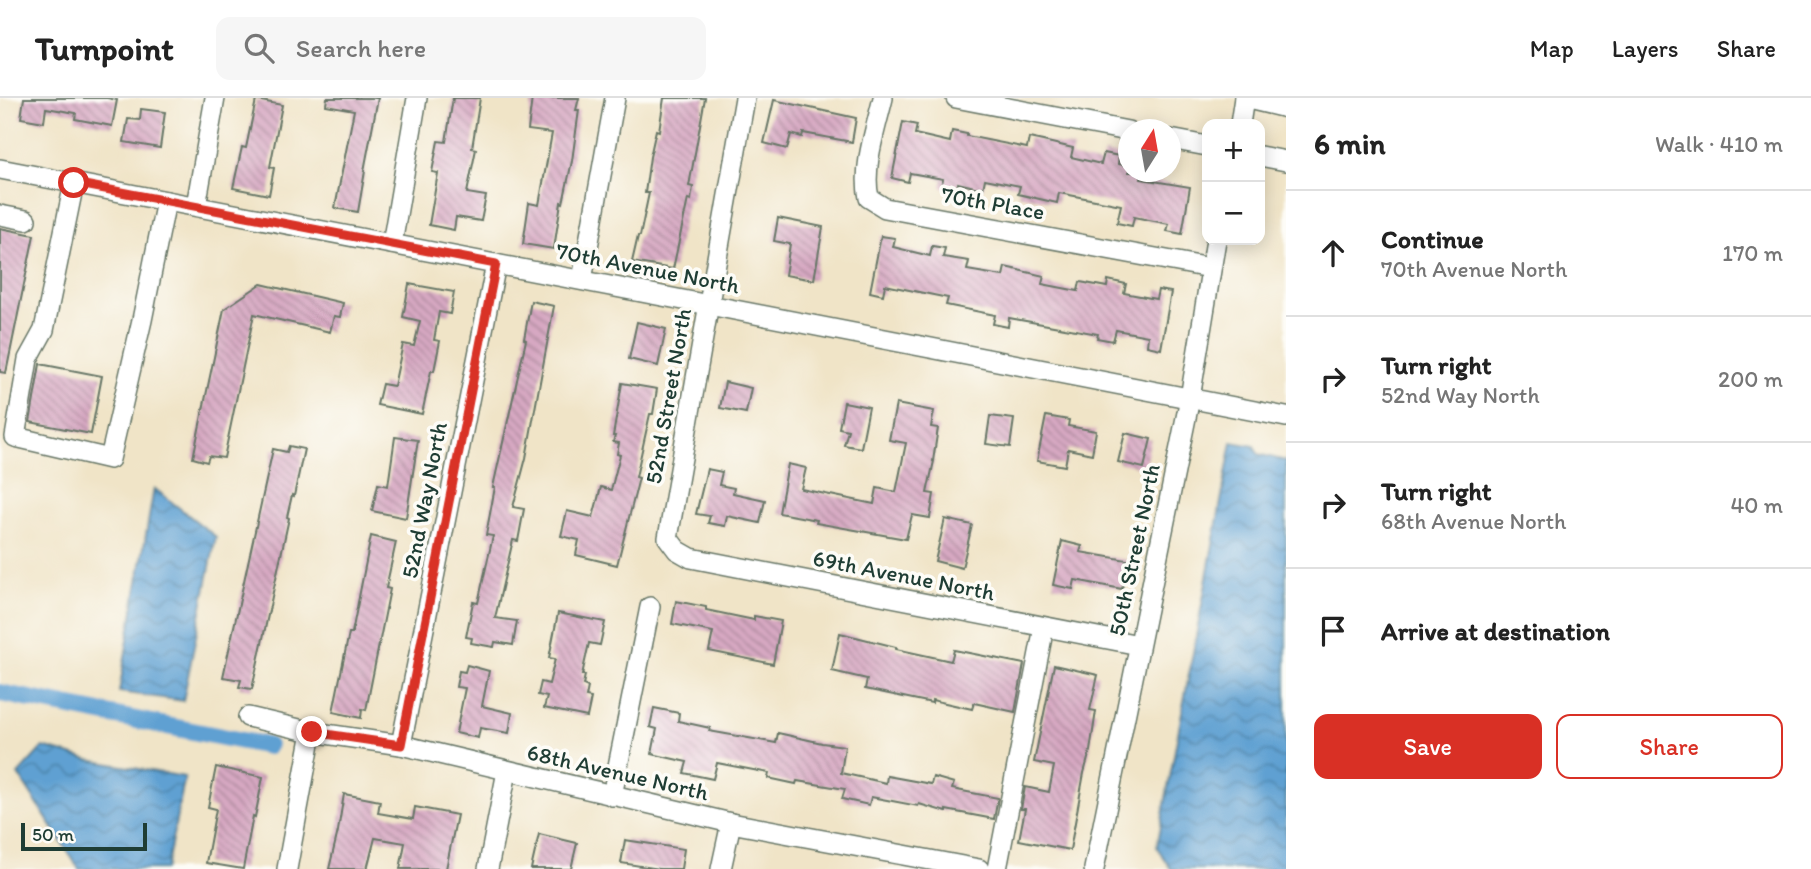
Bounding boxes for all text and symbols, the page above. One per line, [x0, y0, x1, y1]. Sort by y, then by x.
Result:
search box [216, 17, 706, 80]
text: Turnpoint [35, 29, 174, 68]
icon: search [240, 29, 278, 67]
text: Search here [296, 32, 426, 64]
text: Map [1530, 34, 1574, 63]
text: Layers [1612, 34, 1679, 63]
text: Share [1717, 34, 1776, 63]
north arrow [1118, 119, 1181, 182]
map controls [1202, 119, 1265, 245]
button: + [1202, 119, 1265, 182]
text: 6 min [1314, 125, 1386, 162]
text: Walk · 410 m [1655, 130, 1783, 158]
route start [58, 167, 89, 198]
street label: 70th Place [939, 180, 1047, 226]
button: − [1202, 182, 1265, 245]
text: Continue [1381, 223, 1484, 255]
icon: ahead [1314, 234, 1352, 272]
street label: 70th Avenue North [554, 236, 743, 300]
text: 170 m [1722, 239, 1783, 267]
text: 70th Avenue North [1381, 255, 1567, 283]
street label: 52nd Street North [639, 306, 697, 486]
text: Turn right [1381, 349, 1492, 381]
icon: right [1314, 360, 1352, 398]
text: 200 m [1718, 365, 1783, 393]
text: 52nd Way North [1381, 381, 1540, 409]
street label: 52nd Way North [395, 419, 453, 581]
street label: 50th Street North [1102, 461, 1166, 638]
text: Turn right [1381, 475, 1492, 507]
icon: right [1314, 486, 1352, 524]
text: 40 m [1730, 491, 1783, 519]
text: 68th Avenue North [1381, 507, 1567, 535]
street label: 69th Avenue North [811, 544, 998, 607]
icon: arrive [1314, 612, 1352, 650]
text: Arrive at destination [1381, 615, 1610, 647]
button: Save [1314, 714, 1542, 779]
button: Share [1556, 714, 1783, 779]
route end [296, 716, 327, 747]
street label: 68th Avenue North [524, 737, 712, 807]
scale bar [21, 820, 147, 852]
text: 50 m [32, 823, 74, 846]

